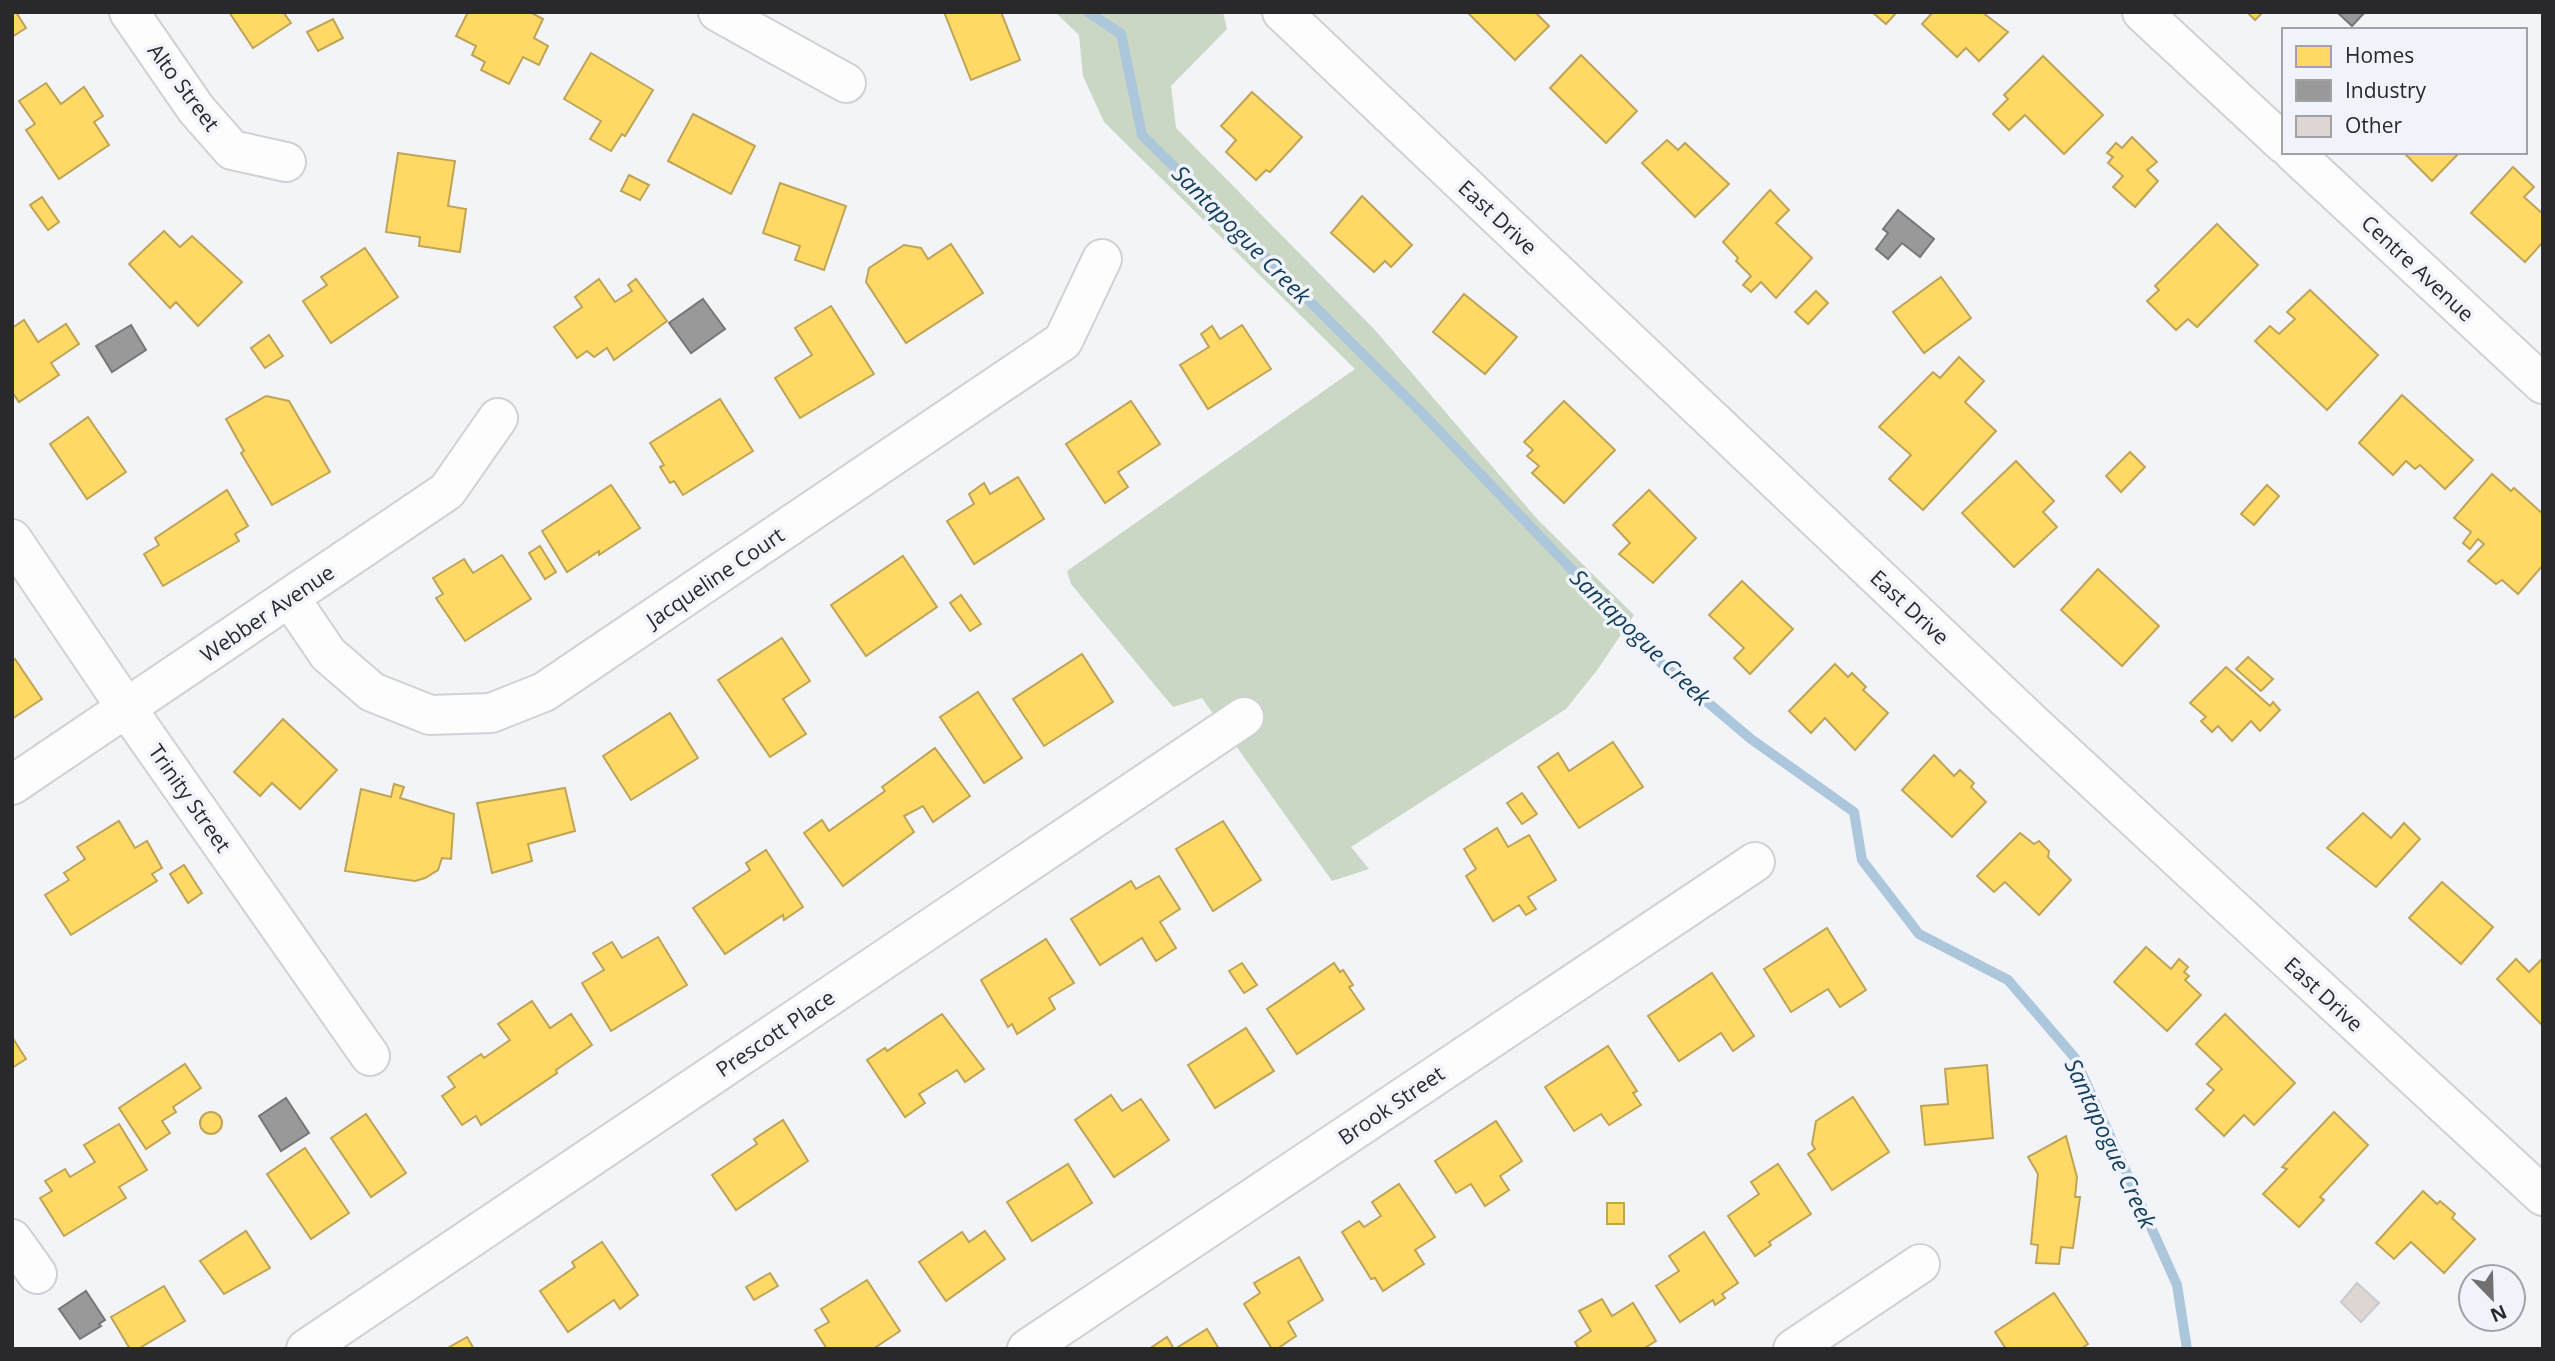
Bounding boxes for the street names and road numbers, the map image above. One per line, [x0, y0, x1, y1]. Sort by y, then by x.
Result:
street label: Alto Street [142, 38, 226, 136]
street label: East Drive [1453, 173, 1543, 261]
street label: Centre Avenue [2356, 209, 2480, 327]
street label: Jacqueline Court [639, 521, 789, 635]
street label: Webber Avenue [195, 558, 339, 668]
street label: East Drive [1865, 563, 1955, 651]
street label: Trinity Street [142, 738, 238, 858]
street label: East Drive [2279, 950, 2369, 1038]
street label: Prescott Place [710, 983, 840, 1083]
street label: Brook Street [1332, 1059, 1450, 1151]

